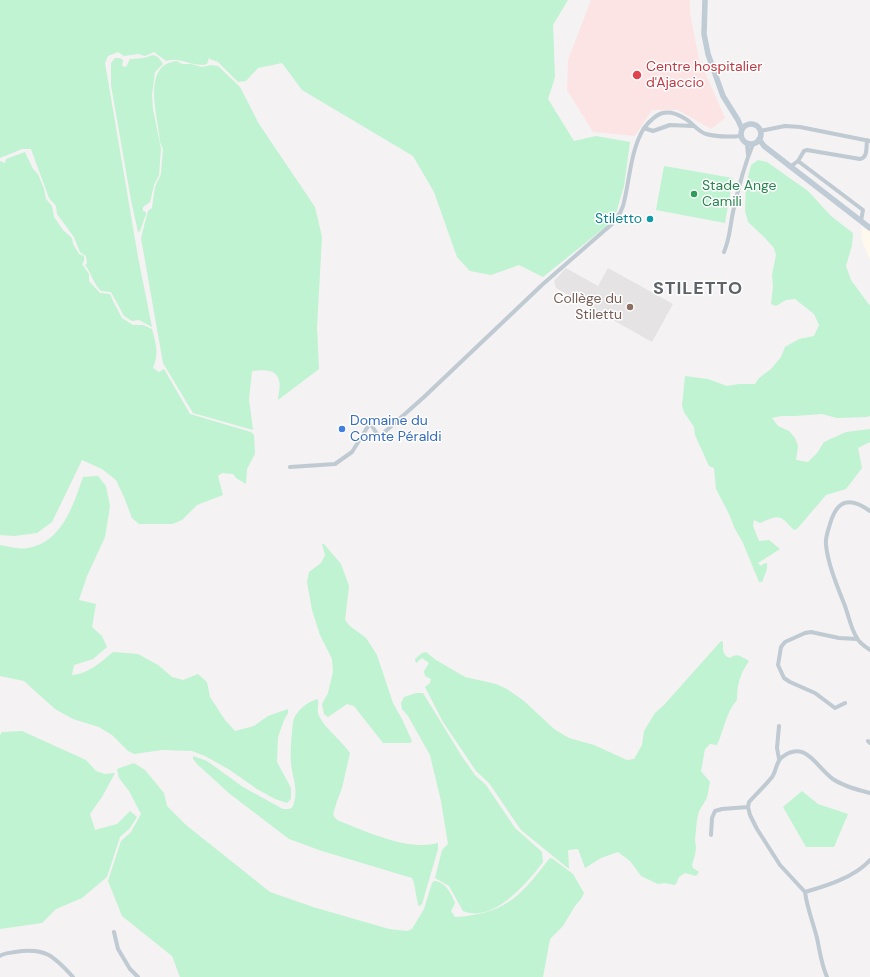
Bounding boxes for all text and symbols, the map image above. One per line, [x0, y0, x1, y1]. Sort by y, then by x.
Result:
place label: Centre hospitalier d'Ajaccio [646, 59, 762, 92]
marker: Centre hospitalier d'Ajaccio [631, 69, 643, 81]
place label: Stade Ange Camili [702, 178, 776, 210]
marker: Stade Ange Camili [689, 189, 699, 199]
place label: Stiletto [595, 211, 642, 227]
marker: Stiletto [645, 214, 655, 224]
district label: STILETTO [653, 278, 743, 300]
place label: Collège du Stilettu [553, 291, 622, 324]
marker: Collège du Stilettu [625, 302, 635, 312]
place label: Domaine du Comte Péraldi [350, 413, 442, 446]
marker: Domaine du Comte Péraldi [337, 424, 347, 434]

